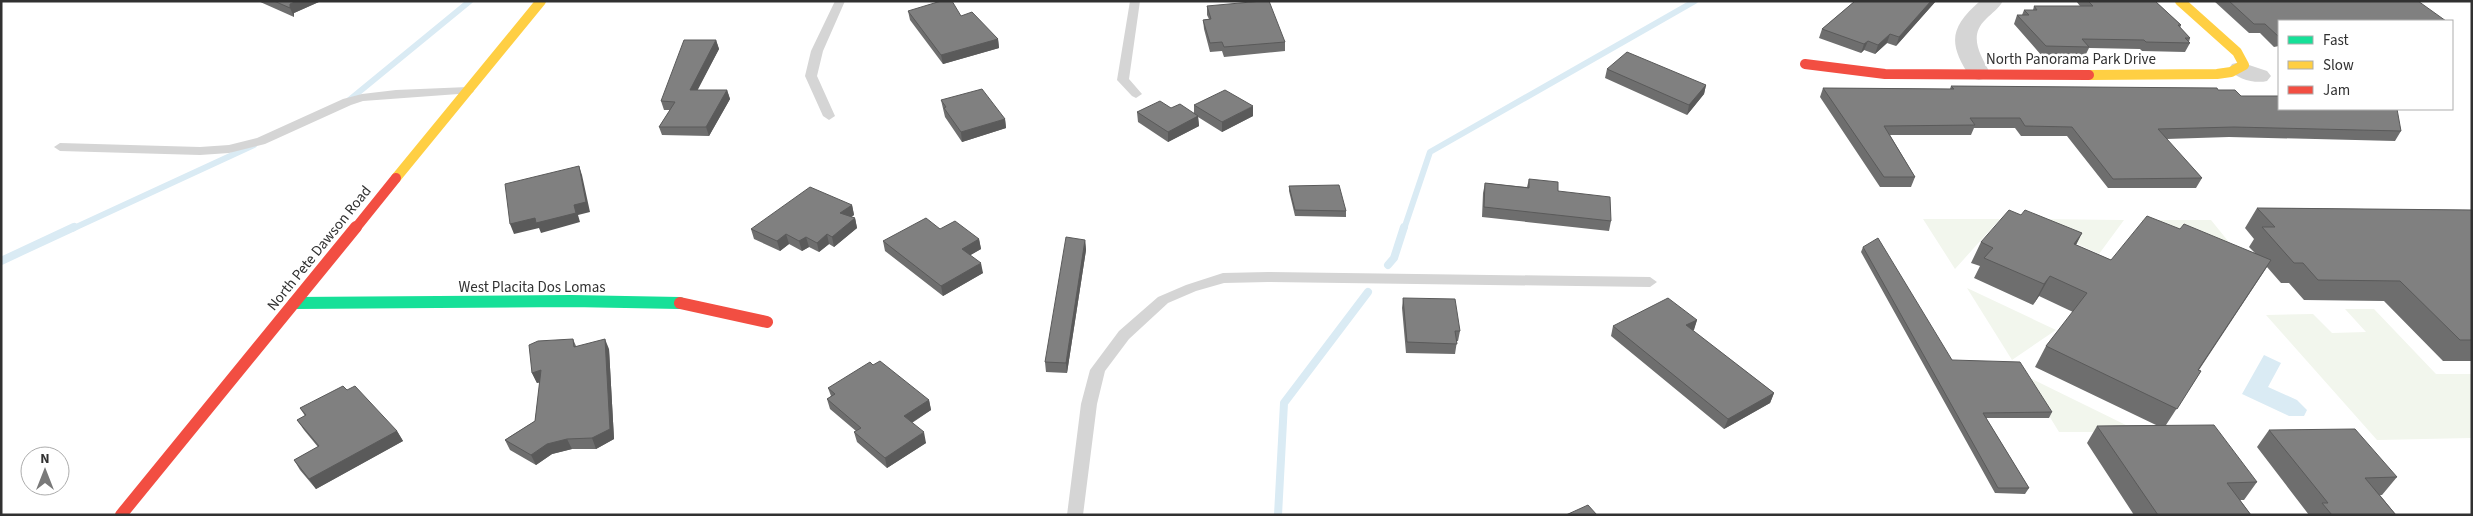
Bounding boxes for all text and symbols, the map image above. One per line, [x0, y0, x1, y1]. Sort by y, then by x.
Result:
legend [2278, 20, 2453, 110]
text: Fast [2323, 30, 2349, 51]
street label: North Panorama Park Drive [1986, 49, 2156, 70]
text: Slow [2323, 55, 2354, 76]
text: Jam [2323, 80, 2350, 101]
street label: North Pete Dawson Road [262, 181, 376, 315]
street label: West Placita Dos Lomas [458, 277, 606, 298]
north arrow [20, 446, 70, 496]
text: N [40, 449, 50, 469]

